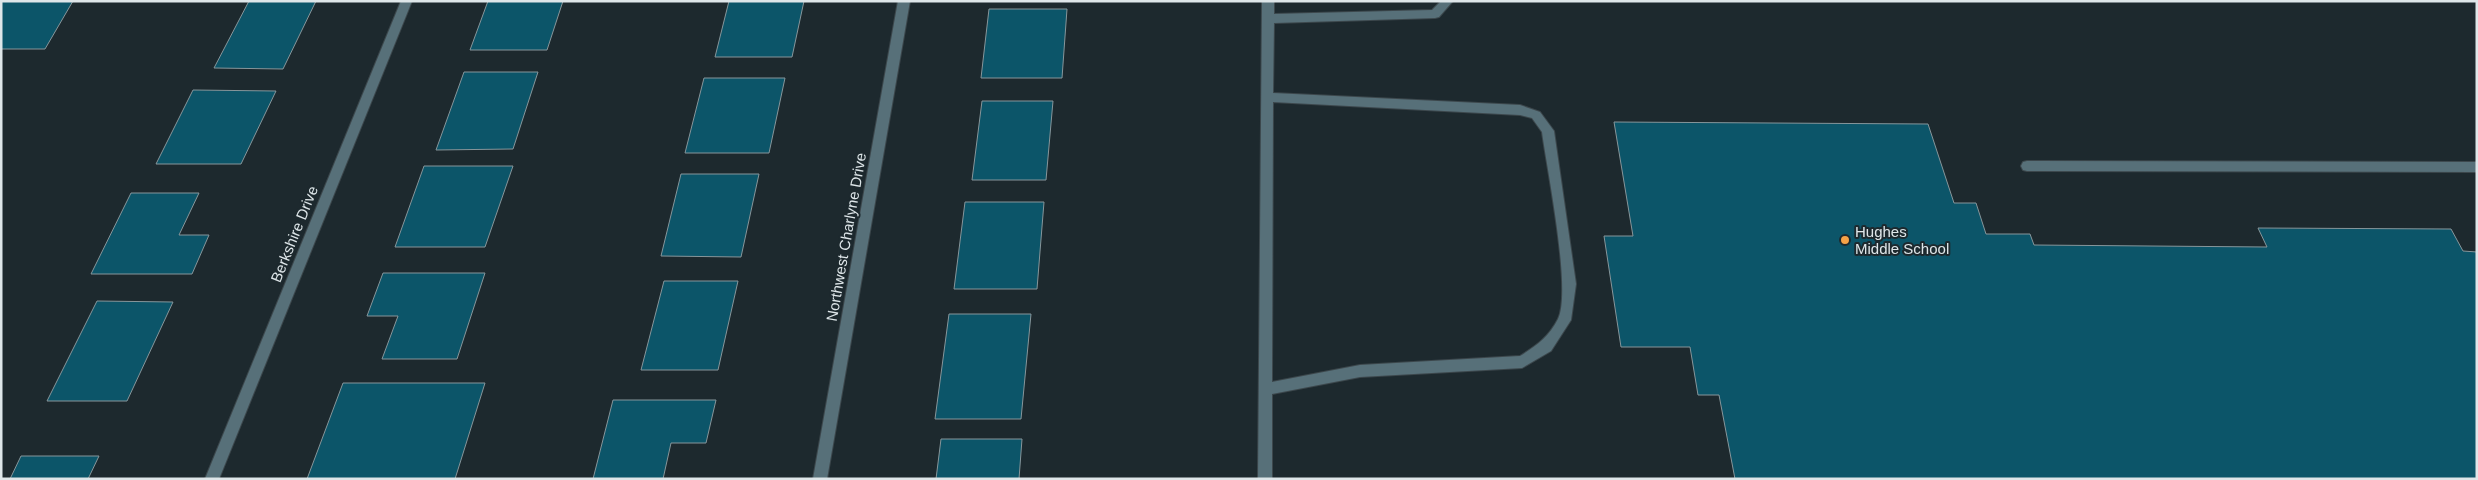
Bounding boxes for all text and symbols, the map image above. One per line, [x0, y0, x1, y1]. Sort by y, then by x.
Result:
street label: Northwest Charlyne Drive [823, 151, 869, 323]
street label: Berkshire Drive [267, 183, 321, 285]
place label: Hughes Middle School [1855, 223, 1949, 257]
marker: Hughes Middle School [1839, 234, 1851, 246]

